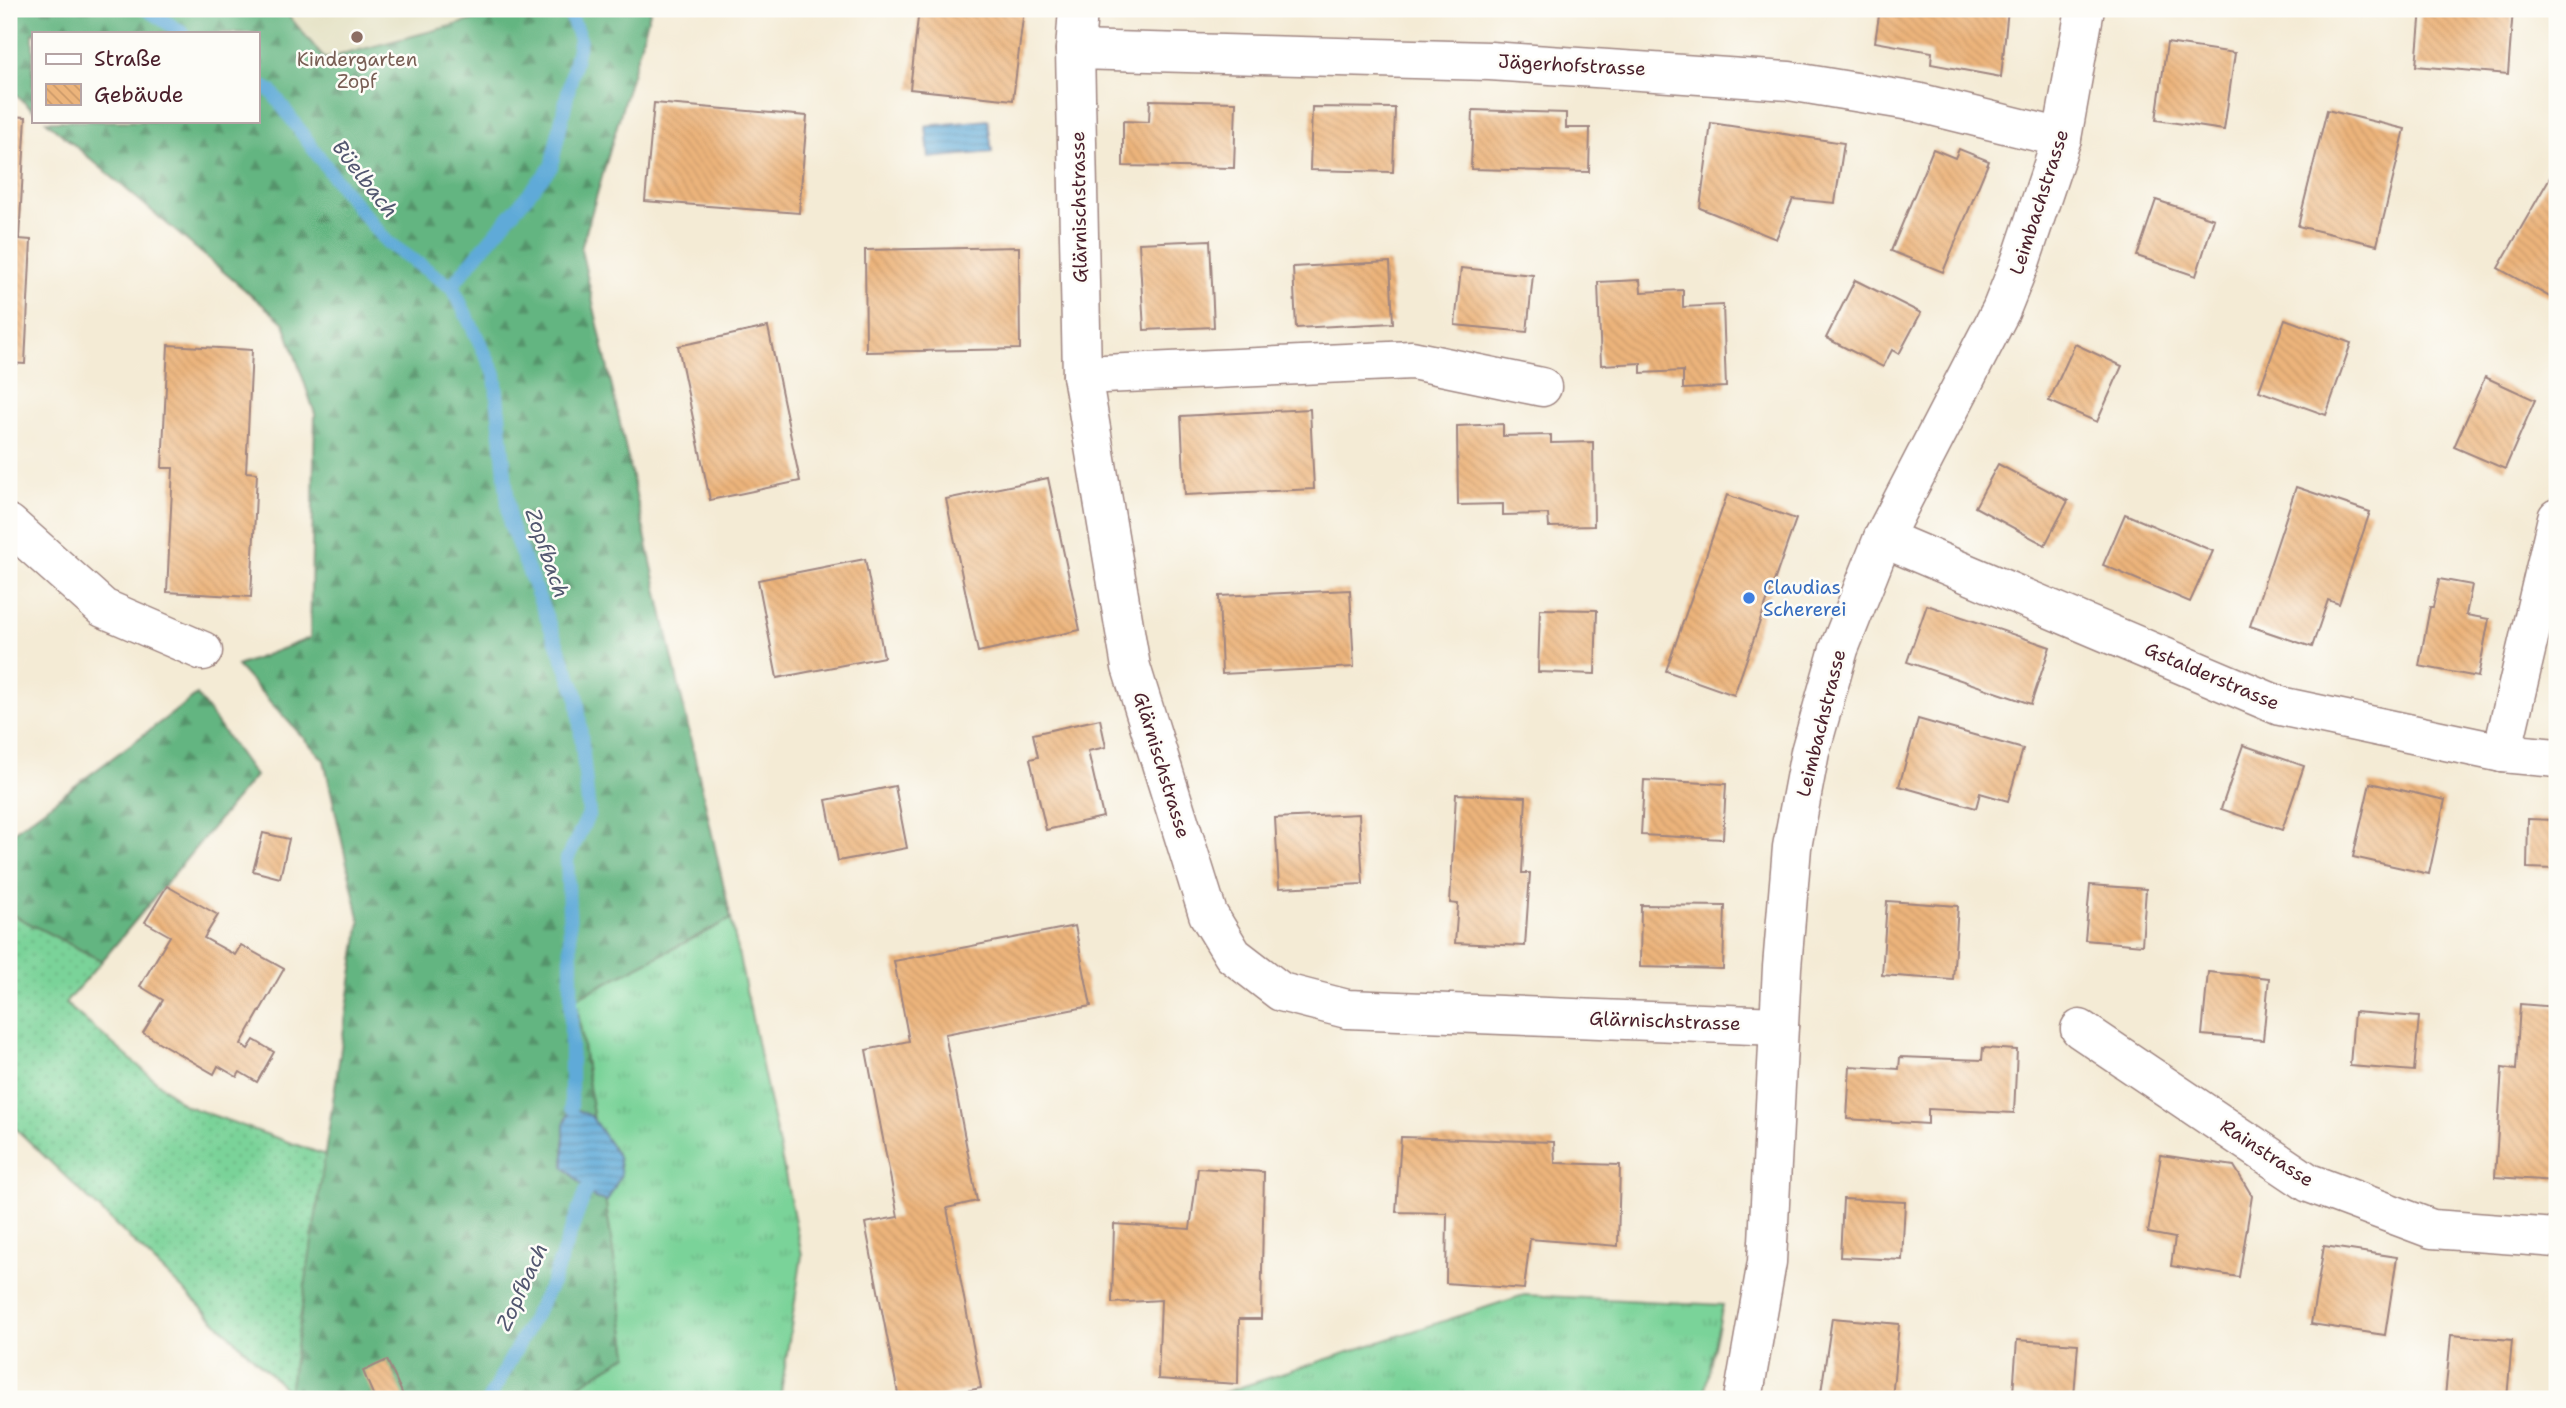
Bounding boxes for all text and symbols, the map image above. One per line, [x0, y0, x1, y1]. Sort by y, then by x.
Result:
marker: Kindergarten Zopf [349, 29, 365, 45]
legend [32, 32, 259, 122]
text: Straße [94, 45, 162, 73]
place label: Kindergarten Zopf [297, 47, 417, 94]
street label: Jägerhofstrasse [1498, 49, 1646, 81]
text: Gebäude [94, 81, 184, 109]
street label: Leimbachstrasse [2004, 126, 2074, 278]
street label: Glärnischstrasse [1065, 131, 1093, 283]
water label: Büelbach [326, 134, 404, 224]
water label: Zopfbach [518, 504, 576, 602]
place label: Claudias Schererei [1763, 575, 1847, 622]
marker: Claudias Schererei [1741, 590, 1757, 606]
street label: Gstalderstrasse [2141, 636, 2283, 716]
street label: Leimbachstrasse [1791, 647, 1851, 799]
street label: Glärnischstrasse [1128, 689, 1196, 841]
street label: Glärnischstrasse [1589, 1006, 1741, 1036]
street label: Rainstrasse [2216, 1113, 2318, 1193]
water label: Zopfbach [489, 1239, 555, 1335]

